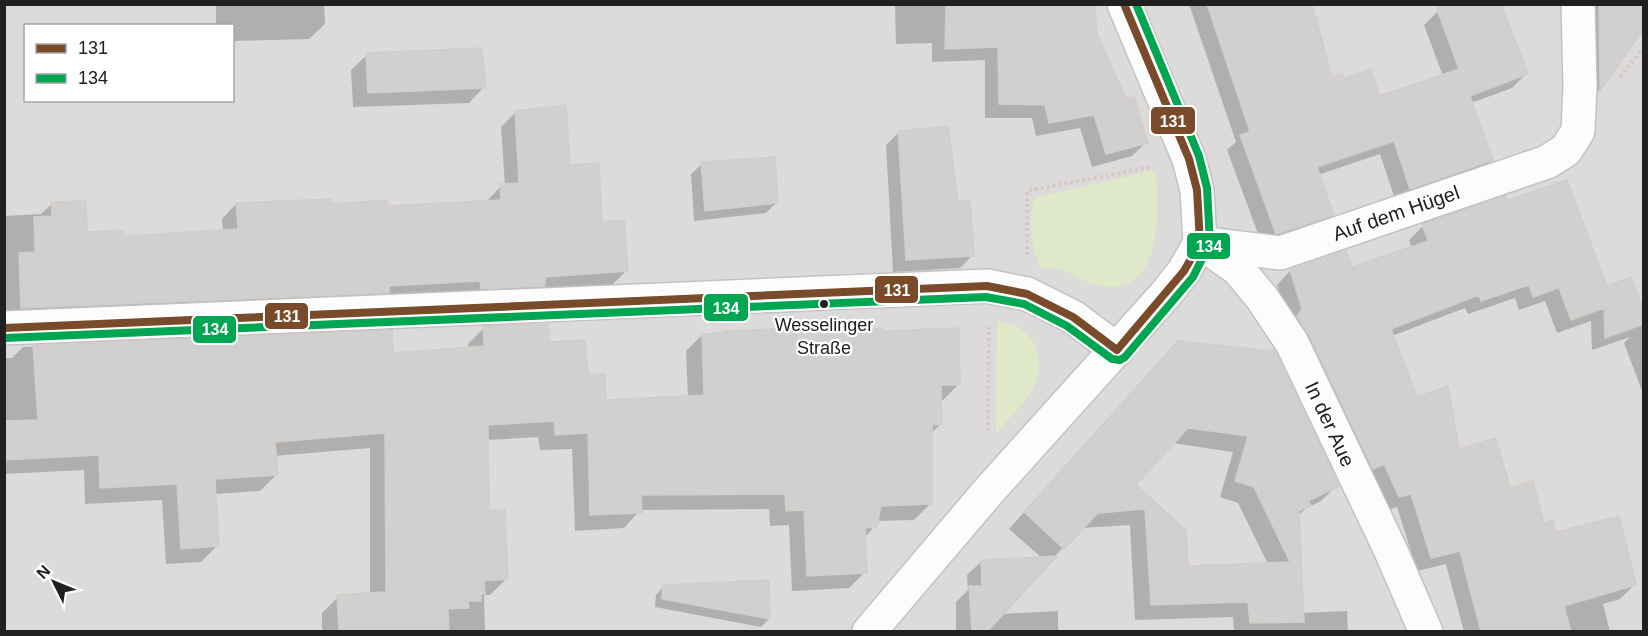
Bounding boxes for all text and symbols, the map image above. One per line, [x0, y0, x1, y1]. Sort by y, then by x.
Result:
legend [24, 24, 234, 102]
text: 131 [78, 38, 108, 58]
text: 134 [78, 68, 108, 88]
line badge: 131 [1150, 106, 1196, 135]
text: 131 [1160, 113, 1186, 130]
street label: Auf dem Hügel [1330, 181, 1462, 245]
line badge: 134 [1186, 232, 1231, 260]
text: 134 [1196, 238, 1222, 255]
line badge: 131 [874, 275, 919, 304]
text: 131 [884, 282, 910, 299]
line badge: 134 [703, 293, 749, 322]
marker: Wesselinger Straße [818, 298, 830, 310]
text: 134 [713, 300, 739, 317]
line badge: 131 [264, 302, 309, 330]
text: 131 [274, 308, 300, 325]
line badge: 134 [192, 315, 237, 344]
place label: Wesselinger Straße [775, 315, 873, 358]
text: 134 [202, 321, 228, 338]
street label: In der Aue [1301, 378, 1359, 470]
north arrow [24, 552, 84, 612]
text: N [33, 562, 54, 582]

